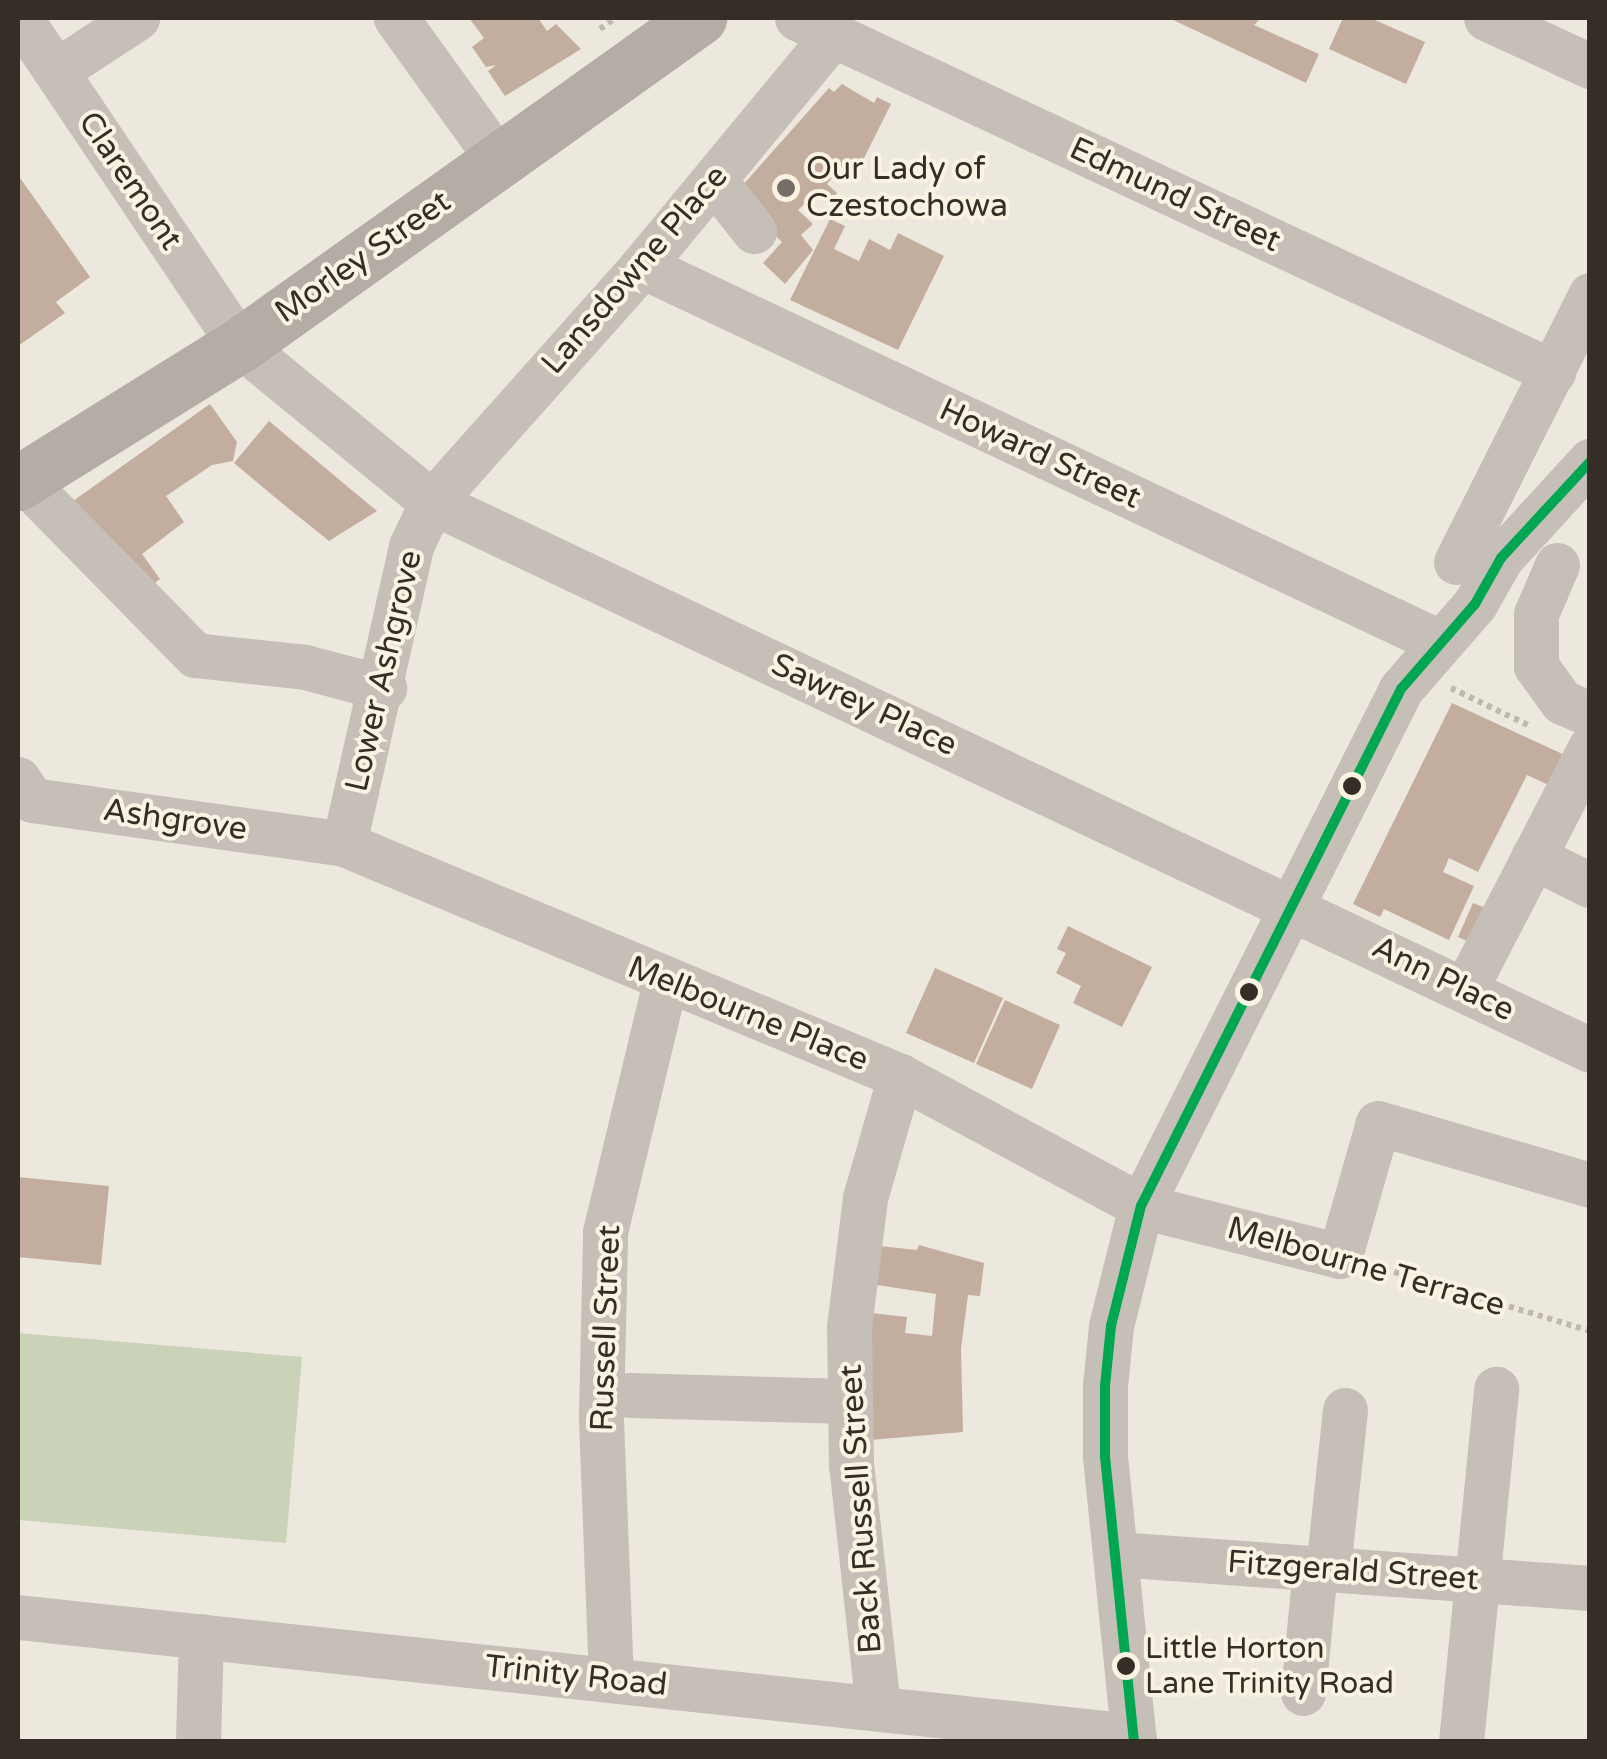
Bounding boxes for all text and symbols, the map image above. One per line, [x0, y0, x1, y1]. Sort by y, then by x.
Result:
street label: Claremont [70, 105, 190, 257]
street label: Edmund Street [1063, 129, 1287, 261]
place label: Our Lady of Czestochowa [806, 151, 1008, 226]
street label: Lansdowne Place [534, 158, 736, 382]
marker: Our Lady of Czestochowa [775, 177, 797, 199]
street label: Morley Street [268, 182, 458, 332]
street label: Howard Street [933, 391, 1147, 517]
street label: Lower Ashgrove [338, 547, 430, 795]
street label: Sawrey Place [765, 645, 963, 765]
unlabelled marker [1342, 776, 1362, 796]
street label: Ashgrove [101, 791, 249, 849]
street label: Ann Place [1366, 928, 1520, 1030]
street label: Melbourne Place [622, 948, 874, 1080]
unlabelled marker [1239, 982, 1259, 1002]
street label: Melbourne Terrace [1223, 1209, 1509, 1325]
street label: Russell Street [583, 1224, 629, 1432]
street label: Back Russell Street [832, 1363, 890, 1655]
street label: Fitzgerald Street [1226, 1543, 1480, 1599]
place label: Little Horton Lane Trinity Road [1145, 1631, 1394, 1702]
street label: Trinity Road [483, 1647, 669, 1705]
marker: Little Horton Lane Trinity Road [1116, 1656, 1136, 1676]

